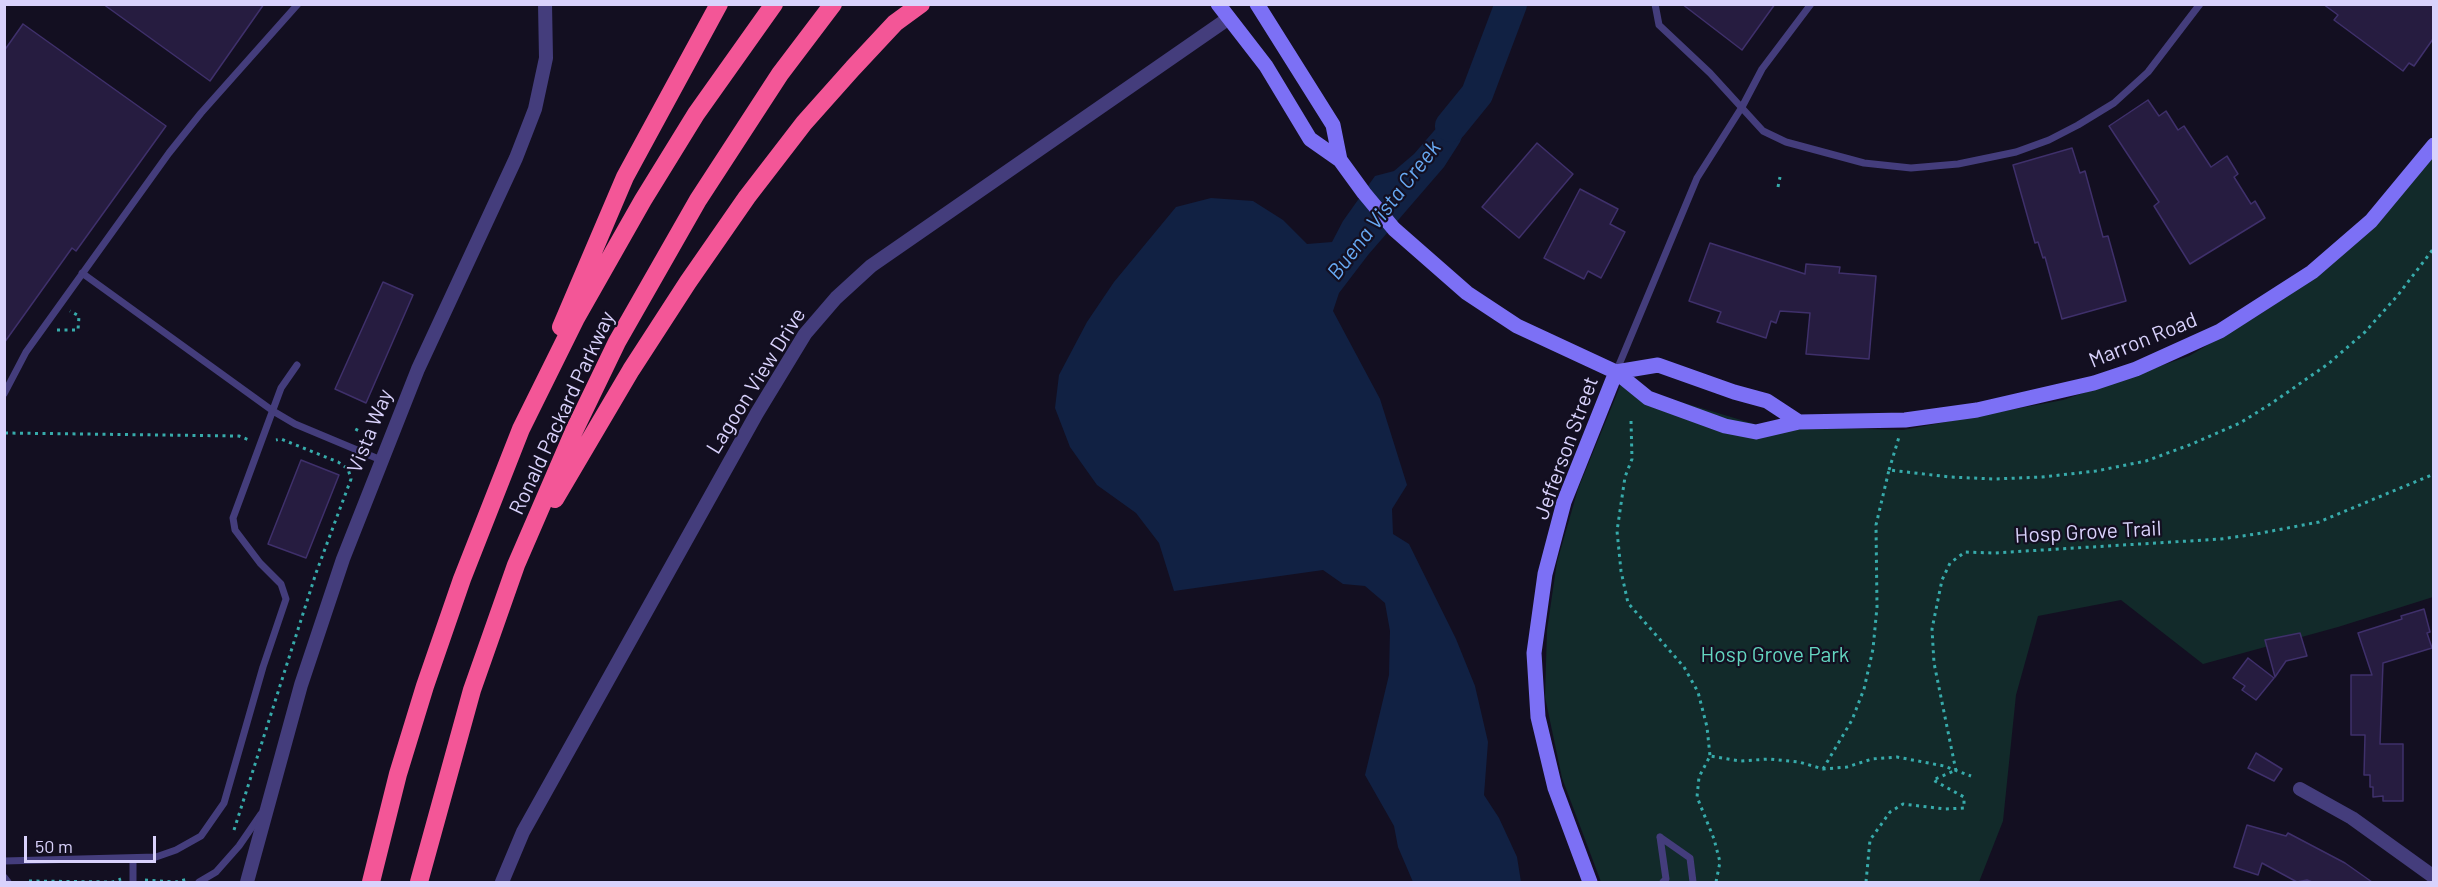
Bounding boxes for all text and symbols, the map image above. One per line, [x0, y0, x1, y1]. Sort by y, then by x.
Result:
water label: Buena Vista Creek [1322, 135, 1446, 285]
street label: Lagoon View Drive [701, 303, 811, 459]
street label: Ronald Packard Parkway [504, 307, 620, 519]
street label: Marron Road [2085, 307, 2201, 373]
street label: Jefferson Street [1528, 373, 1604, 523]
street label: Vista Way [342, 385, 398, 477]
street label: Hosp Grove Trail [2014, 516, 2162, 548]
park label: Hosp Grove Park [1701, 642, 1849, 668]
scale bar [27, 824, 159, 862]
text: 50 m [35, 835, 73, 857]

